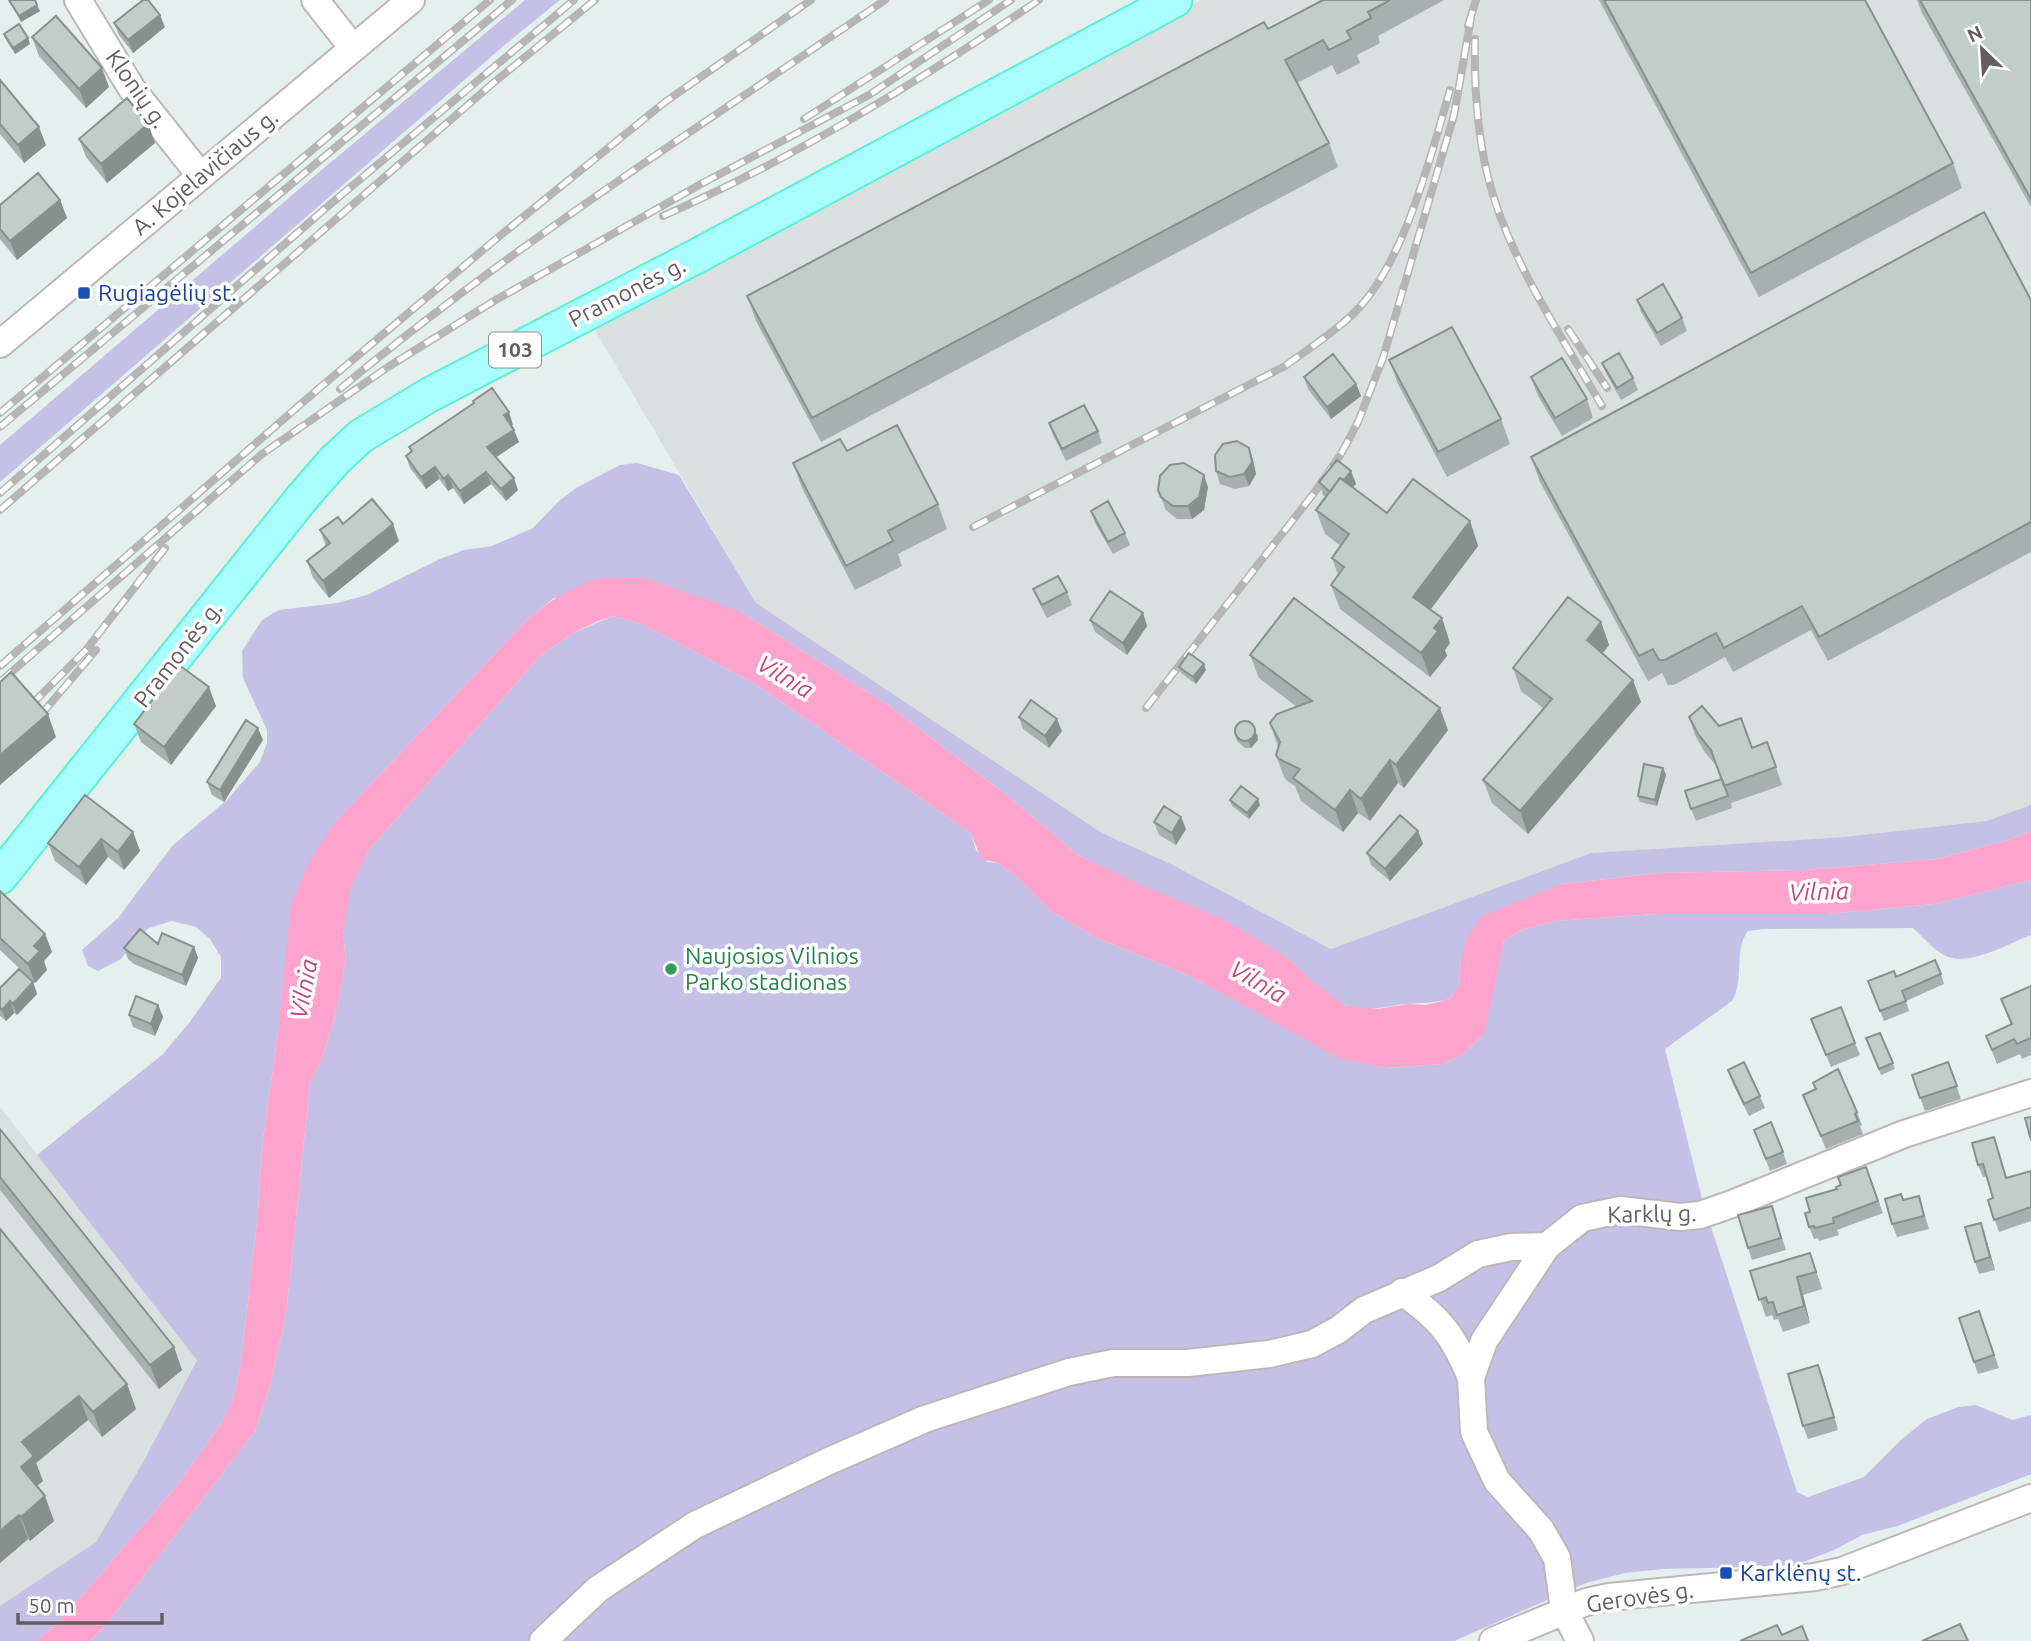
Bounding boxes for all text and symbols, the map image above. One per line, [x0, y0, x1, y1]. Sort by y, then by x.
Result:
north arrow [1947, 14, 2017, 84]
text: N [1964, 21, 1986, 47]
street label: Klonių g. [102, 45, 173, 133]
street label: A. Kojelavičiaus g. [127, 104, 282, 240]
street label: Pramonės g. [564, 251, 689, 332]
place label: Rugiagėlių st. [98, 280, 237, 305]
marker: Rugiagėlių st. [76, 285, 92, 301]
road number: 103 [489, 332, 541, 368]
street label: Pramonės g. [128, 596, 227, 712]
water label: Vilnia [753, 650, 818, 704]
water label: Vilnia [1789, 877, 1849, 906]
place label: Naujosios Vilnios Parko stadionas [685, 943, 859, 994]
water label: Vilnia [1226, 955, 1291, 1008]
water label: Vilnia [285, 957, 322, 1021]
marker: Naujosios Vilnios Parko stadionas [663, 961, 679, 977]
street label: Karklų g. [1607, 1200, 1697, 1227]
place label: Karklėnų st. [1740, 1560, 1861, 1585]
marker: Karklėnų st. [1718, 1565, 1734, 1581]
street label: Gerovės g. [1585, 1577, 1695, 1616]
scale bar [18, 1582, 161, 1626]
text: 50 m [28, 1593, 75, 1617]

